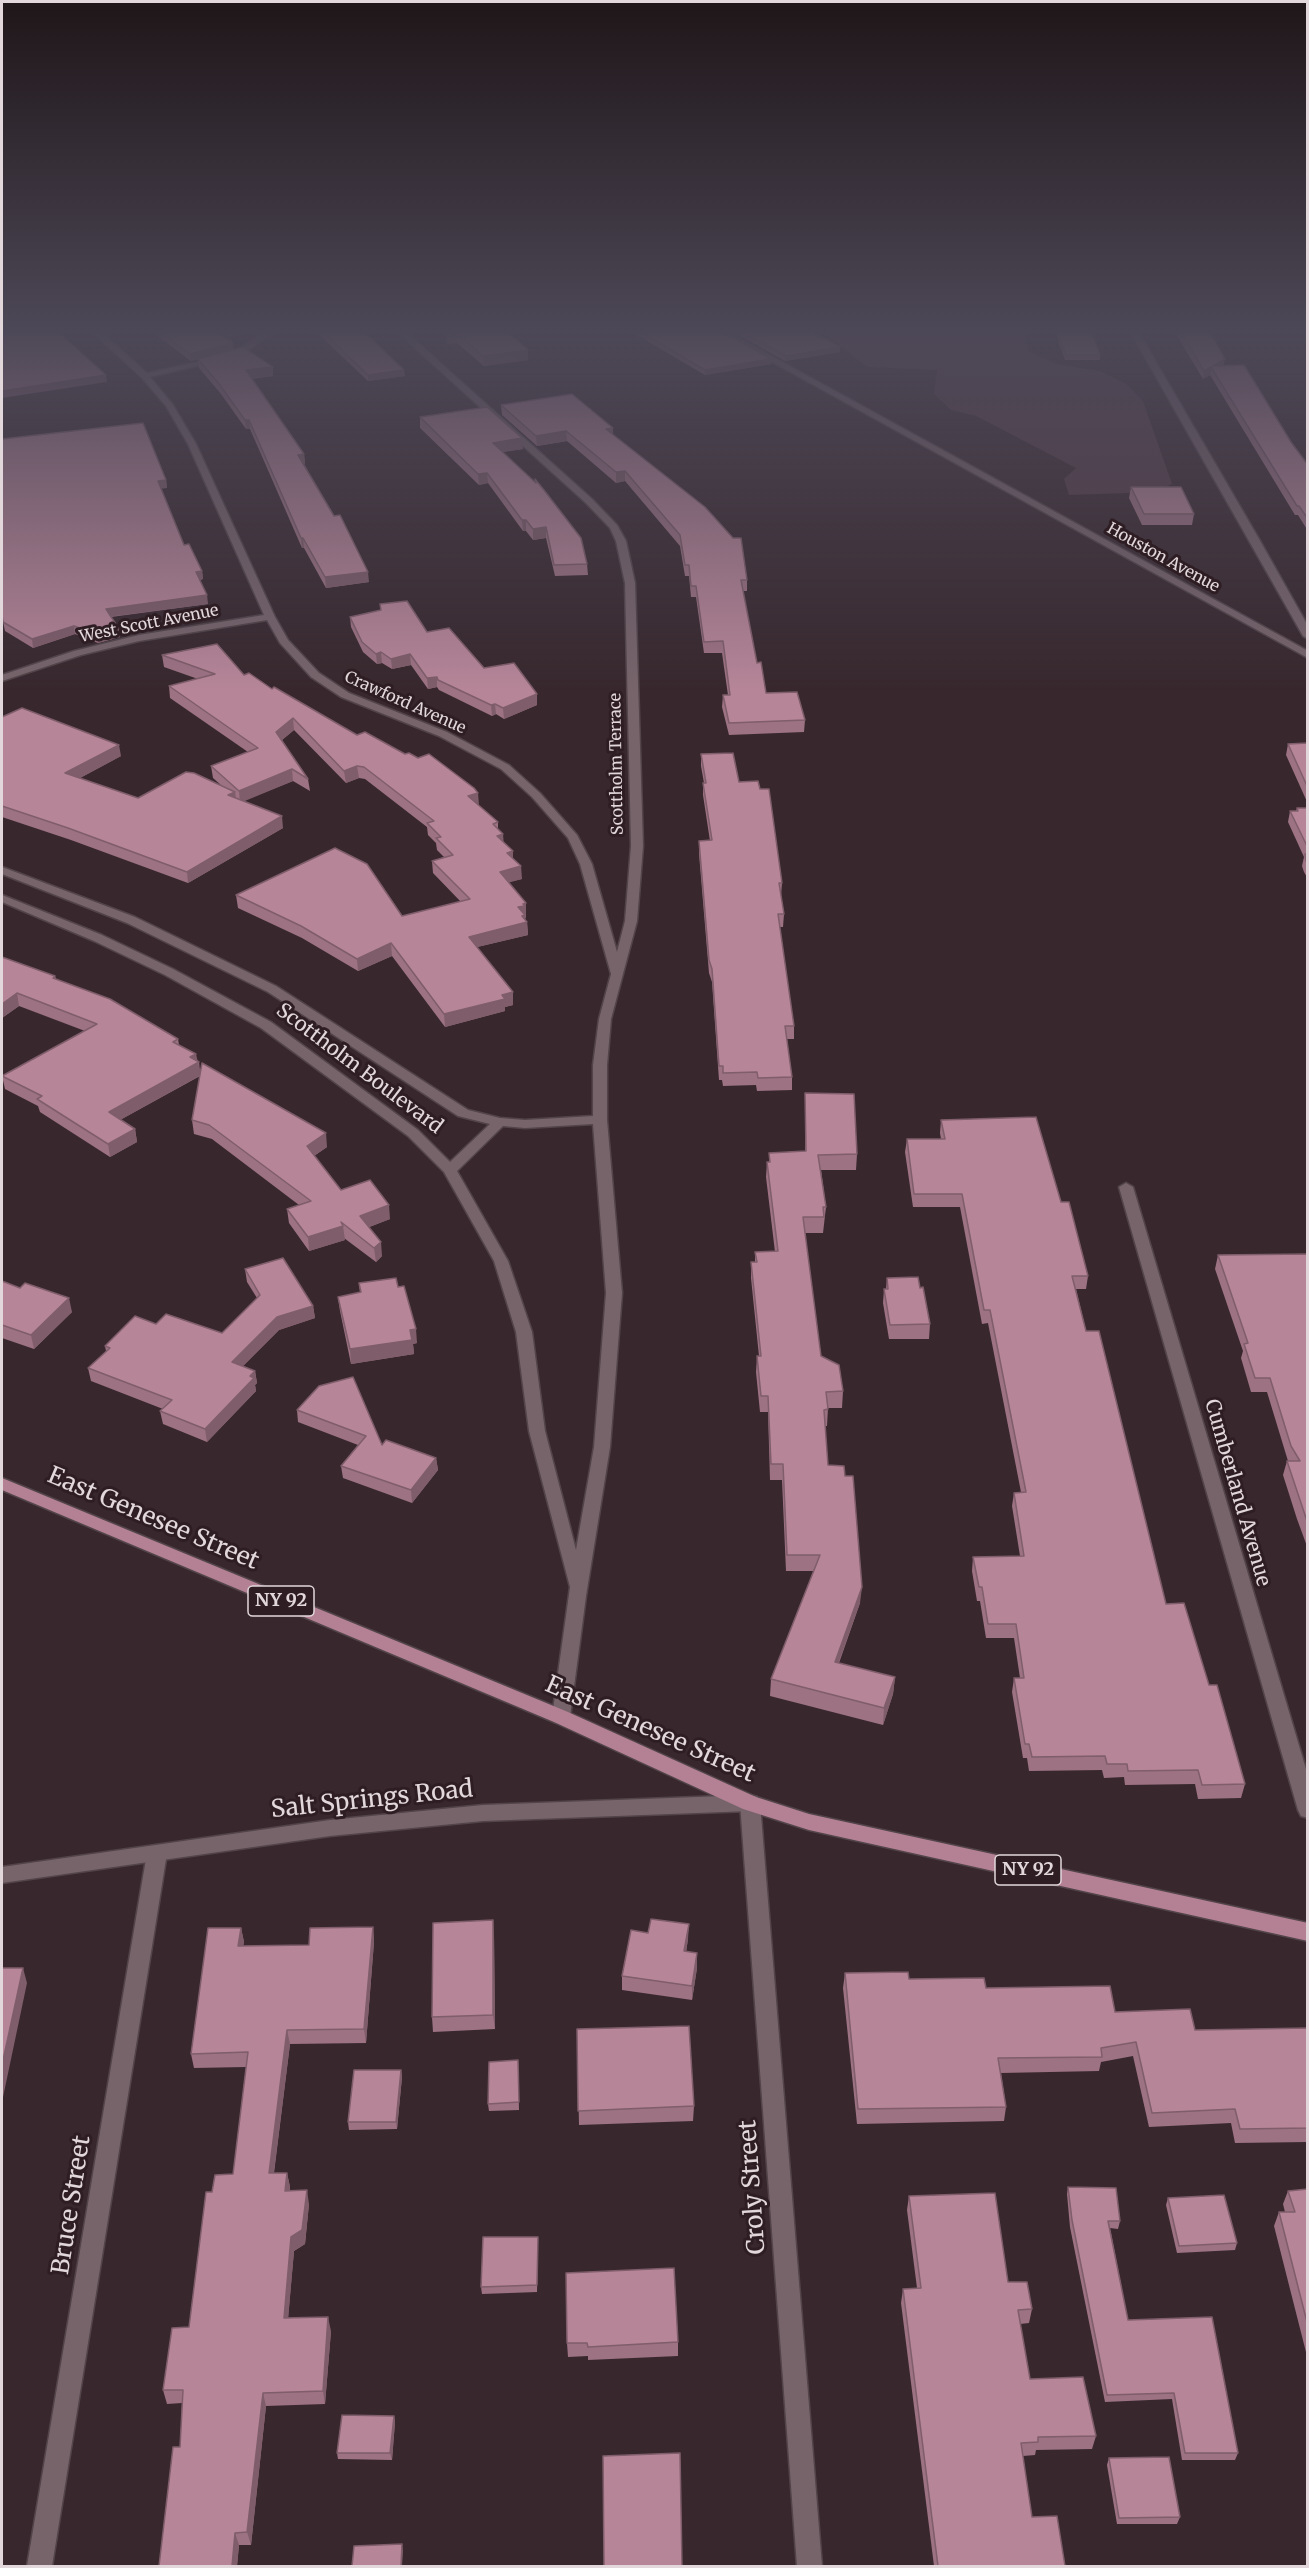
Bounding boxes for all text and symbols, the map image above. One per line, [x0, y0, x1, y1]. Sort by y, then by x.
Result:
street label: Houston Avenue [1103, 519, 1223, 597]
street label: West Scott Avenue [78, 601, 220, 647]
street label: Crawford Avenue [341, 668, 469, 738]
street label: Scottholm Terrace [606, 693, 628, 835]
street label: Scottholm Boulevard [271, 999, 447, 1139]
street label: Cumberland Avenue [1199, 1397, 1275, 1589]
street label: East Genesee Street [43, 1461, 263, 1577]
road number: NY 92 [248, 1586, 314, 1616]
street label: East Genesee Street [541, 1671, 759, 1789]
street label: Salt Springs Road [270, 1775, 474, 1825]
road number: NY 92 [995, 1855, 1061, 1885]
street label: Croly Street [734, 2119, 772, 2255]
street label: Bruce Street [47, 2133, 97, 2277]

